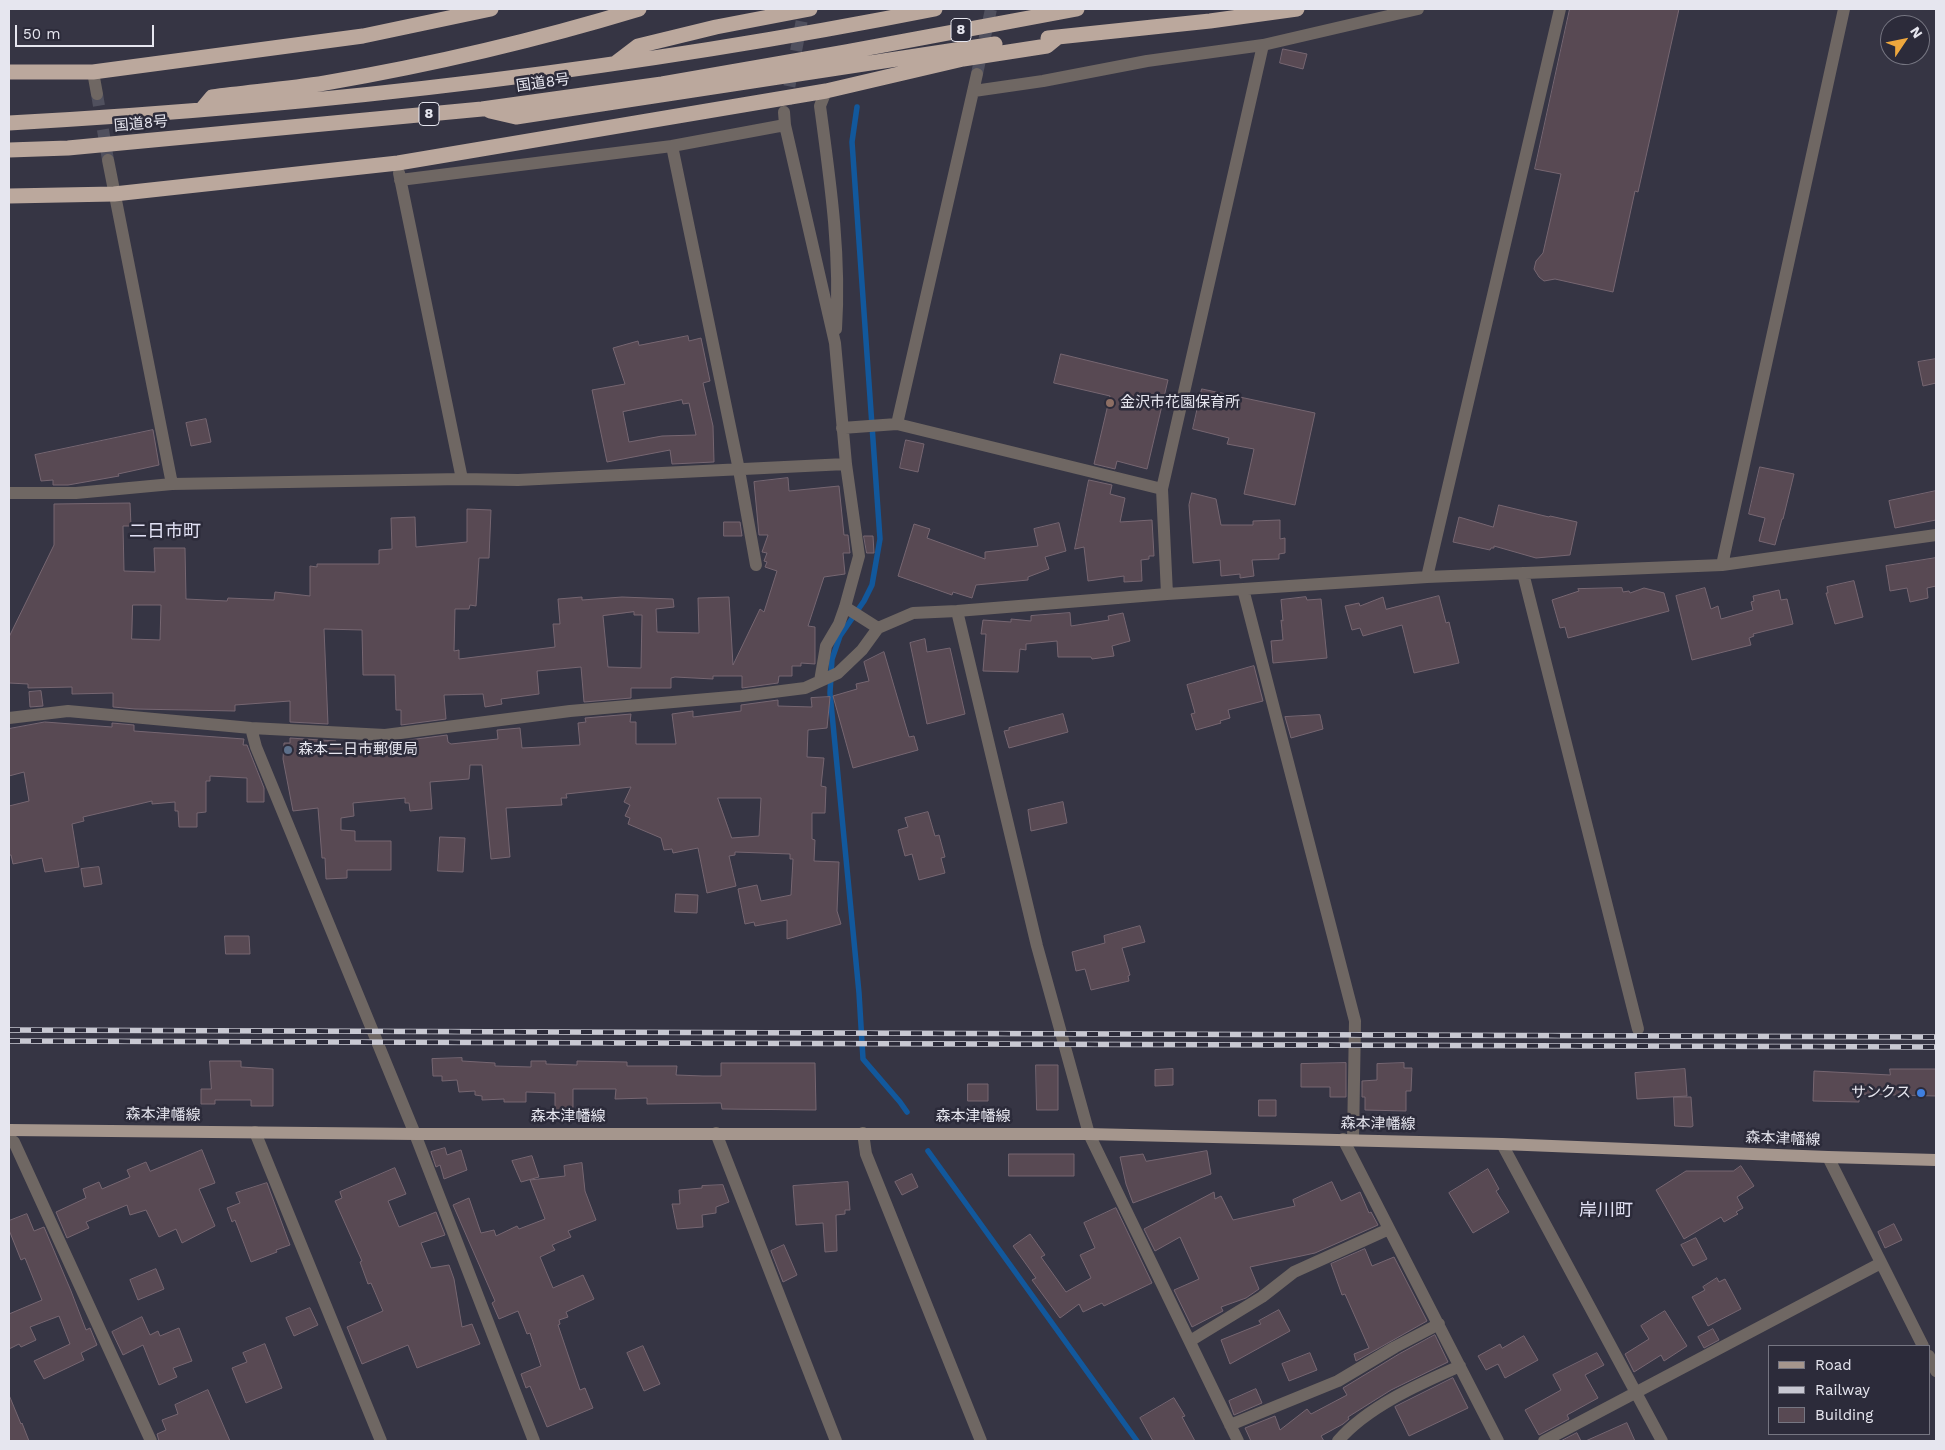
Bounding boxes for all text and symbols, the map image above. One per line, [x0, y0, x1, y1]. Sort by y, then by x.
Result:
scale bar [18, 15, 156, 47]
north arrow [1880, 15, 1930, 65]
road number: 8 [951, 18, 971, 42]
text: N [1907, 23, 1926, 41]
text: 50 m [23, 25, 60, 43]
street label: 国道8号 [515, 70, 571, 96]
road number: 8 [419, 102, 439, 126]
street label: 国道8号 [113, 113, 169, 135]
place label: 金沢市花園保育所 [1120, 394, 1240, 412]
marker: 金沢市花園保育所 [1104, 397, 1116, 409]
district label: 二日市町 [129, 521, 201, 543]
place label: 森本二日市郵便局 [298, 741, 418, 759]
marker: 森本二日市郵便局 [282, 744, 294, 756]
place label: サンクス [1851, 1084, 1911, 1102]
marker: サンクス [1915, 1087, 1927, 1099]
street label: 森本津幡線 [125, 1105, 201, 1125]
street label: 森本津幡線 [531, 1108, 605, 1126]
street label: 森本津幡線 [936, 1108, 1010, 1126]
street label: 森本津幡線 [1340, 1114, 1416, 1134]
street label: 森本津幡線 [1745, 1129, 1821, 1149]
district label: 岸川町 [1579, 1200, 1633, 1222]
legend [1768, 1345, 1930, 1435]
text: Road [1815, 1356, 1852, 1374]
text: Railway [1815, 1381, 1870, 1399]
text: Building [1815, 1406, 1873, 1424]

